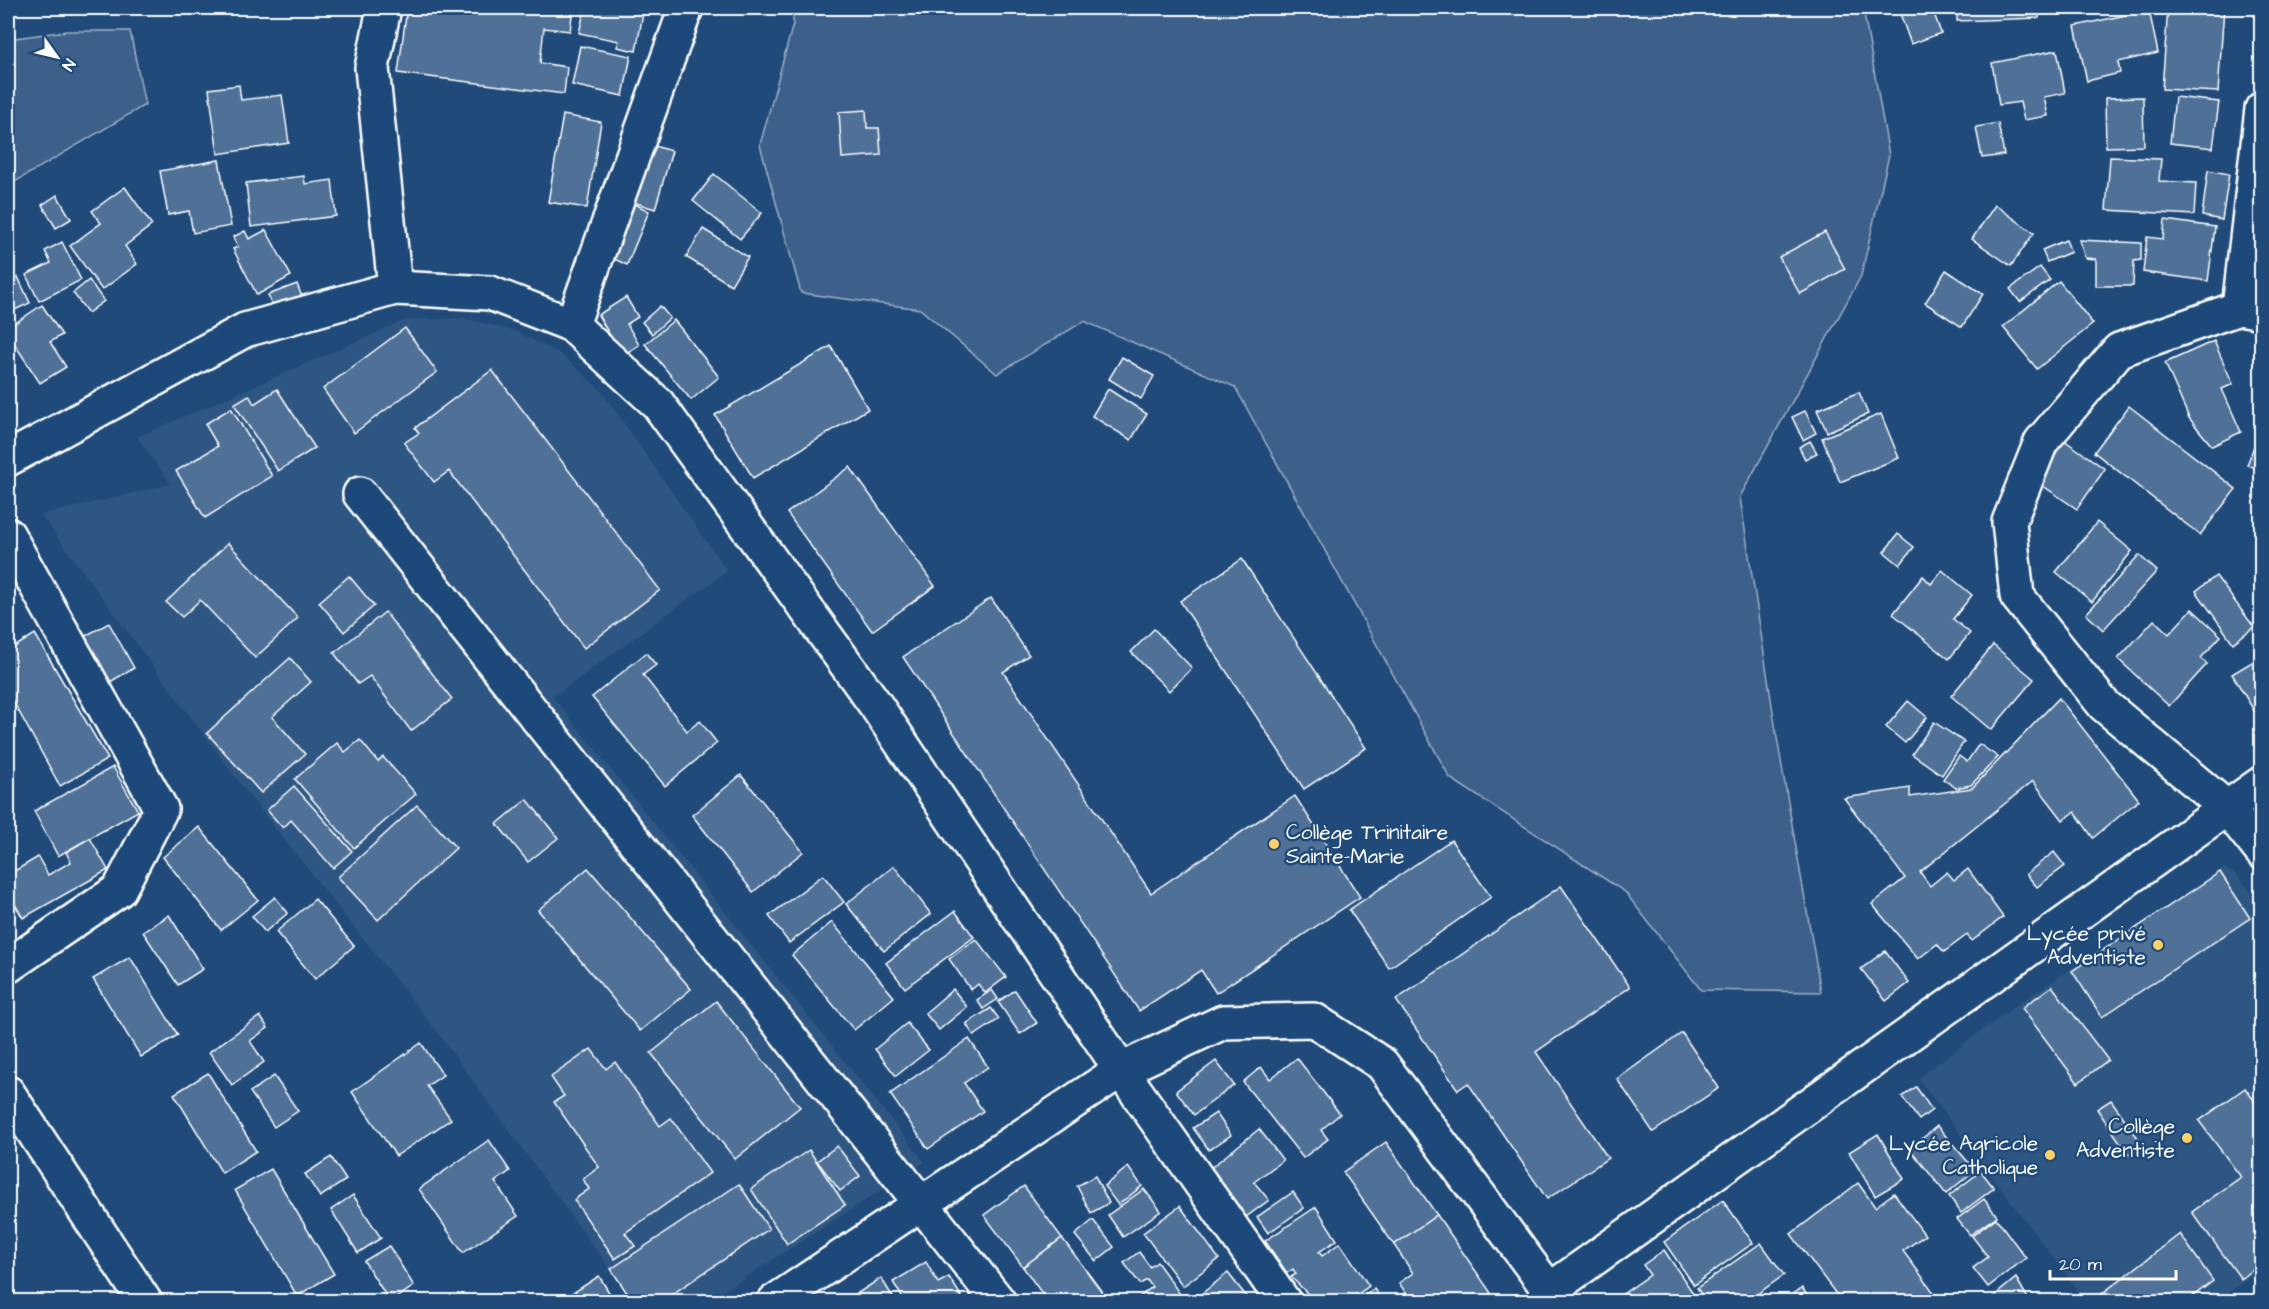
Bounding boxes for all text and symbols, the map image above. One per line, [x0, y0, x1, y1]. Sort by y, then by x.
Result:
north arrow [27, 27, 87, 87]
text: N [57, 55, 81, 75]
place label: Collège Trinitaire Sainte-Marie [1286, 818, 1448, 871]
marker: Collège Trinitaire Sainte-Marie [1267, 837, 1281, 851]
place label: Lycée privé Adventiste [2027, 919, 2146, 972]
marker: Lycée privé Adventiste [2151, 938, 2165, 952]
place label: Collège Adventiste [2076, 1112, 2175, 1165]
place label: Lycée Agricole Catholique [1889, 1129, 2038, 1182]
marker: Collège Adventiste [2180, 1131, 2194, 1145]
marker: Lycée Agricole Catholique [2043, 1148, 2057, 1162]
scale bar [2050, 1243, 2176, 1281]
text: 20 m [2059, 1252, 2102, 1277]

